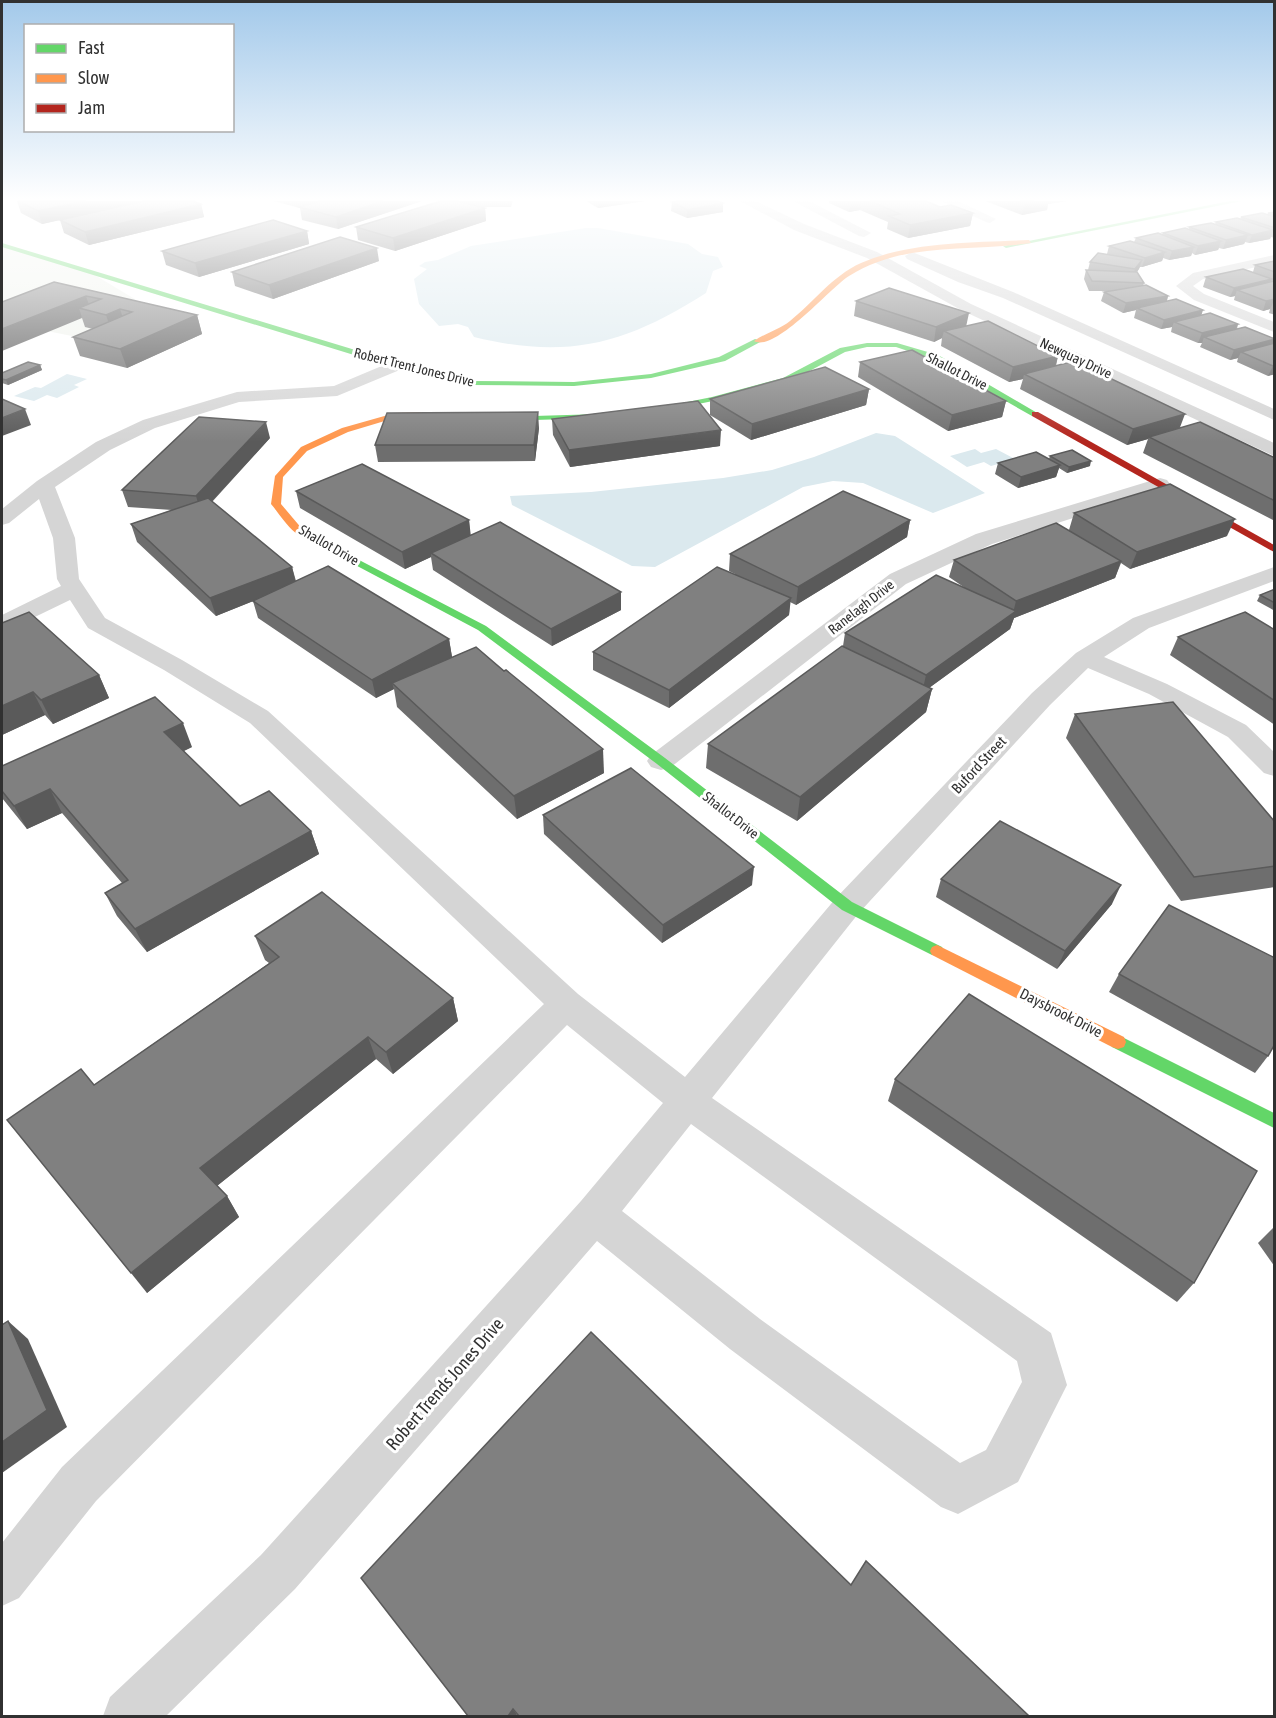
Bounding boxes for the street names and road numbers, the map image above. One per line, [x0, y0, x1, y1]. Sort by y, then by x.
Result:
street label: Newquay Drive [1038, 334, 1114, 382]
street label: Robert Trent Jones Drive [352, 344, 476, 390]
street label: Shallot Drive [924, 349, 990, 393]
street label: Shallot Drive [296, 522, 362, 568]
street label: Ranelagh Drive [825, 576, 897, 638]
street label: Buford Street [948, 733, 1009, 797]
street label: Shallot Drive [700, 788, 762, 842]
street label: Daysbrook Drive [1017, 984, 1105, 1041]
street label: Robert Trends Jones Drive [382, 1313, 508, 1454]

